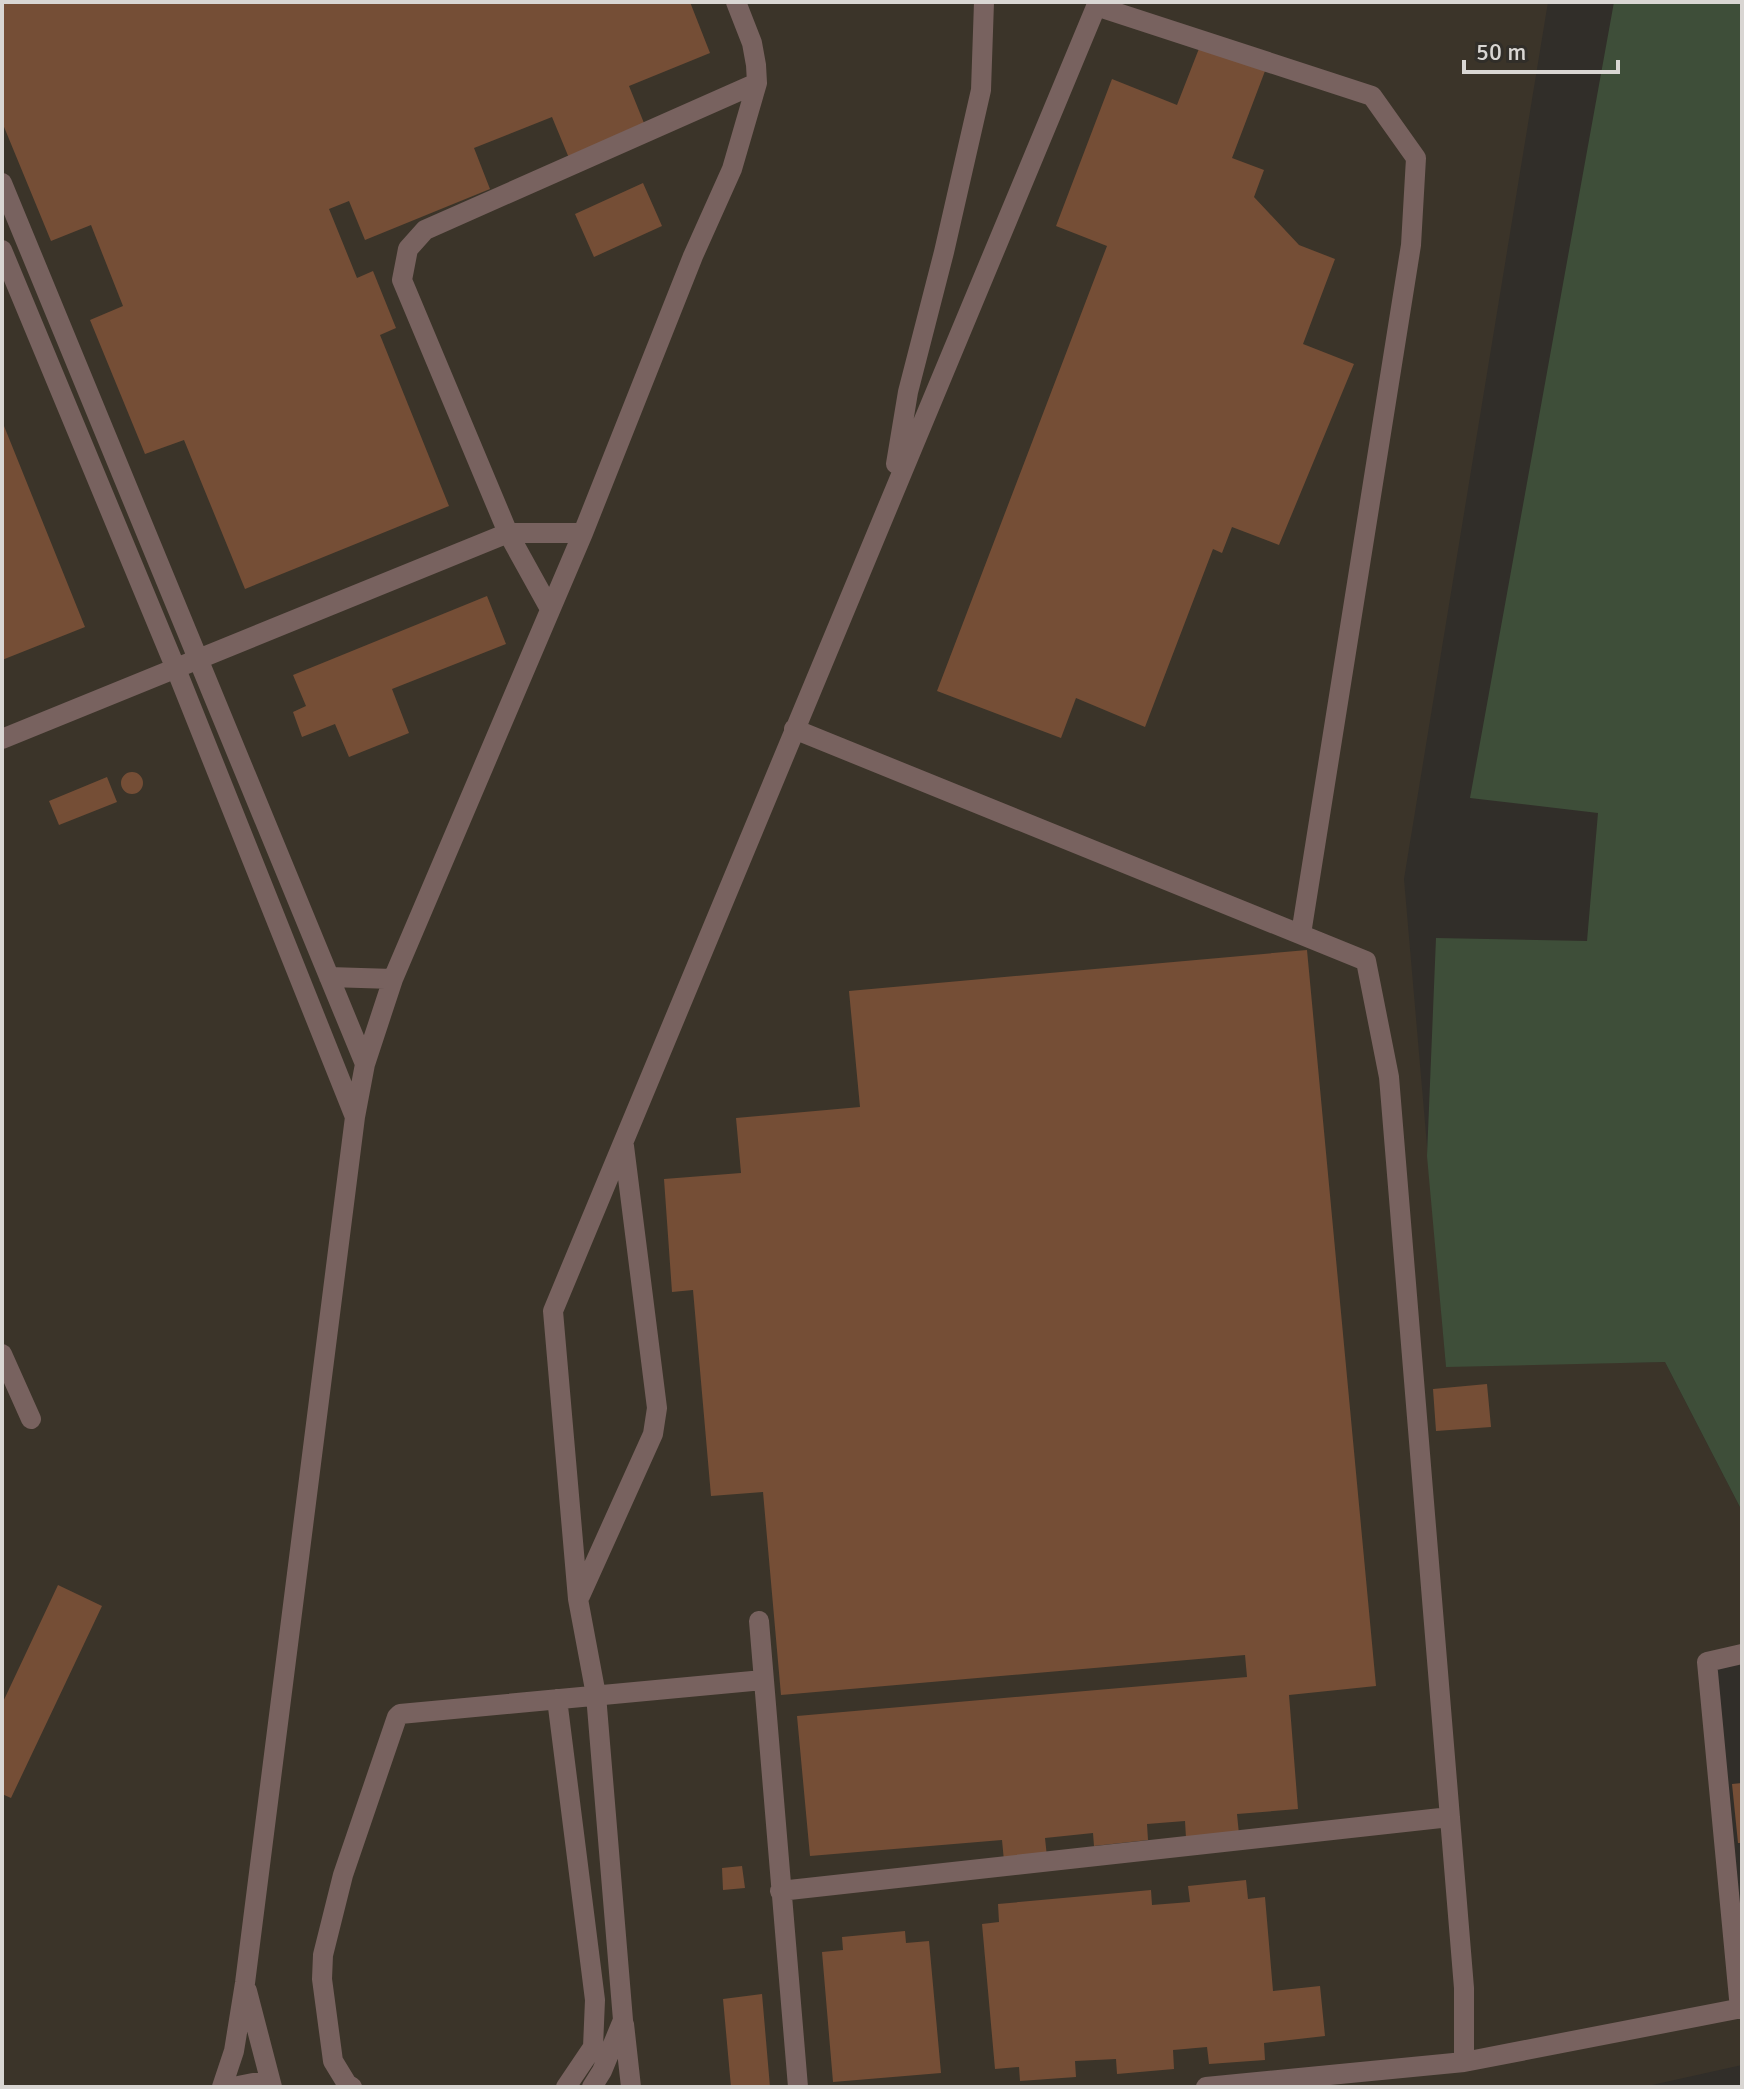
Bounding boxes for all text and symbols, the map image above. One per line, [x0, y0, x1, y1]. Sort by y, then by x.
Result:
scale bar [1464, 24, 1618, 74]
text: 50 m [1476, 37, 1526, 67]

